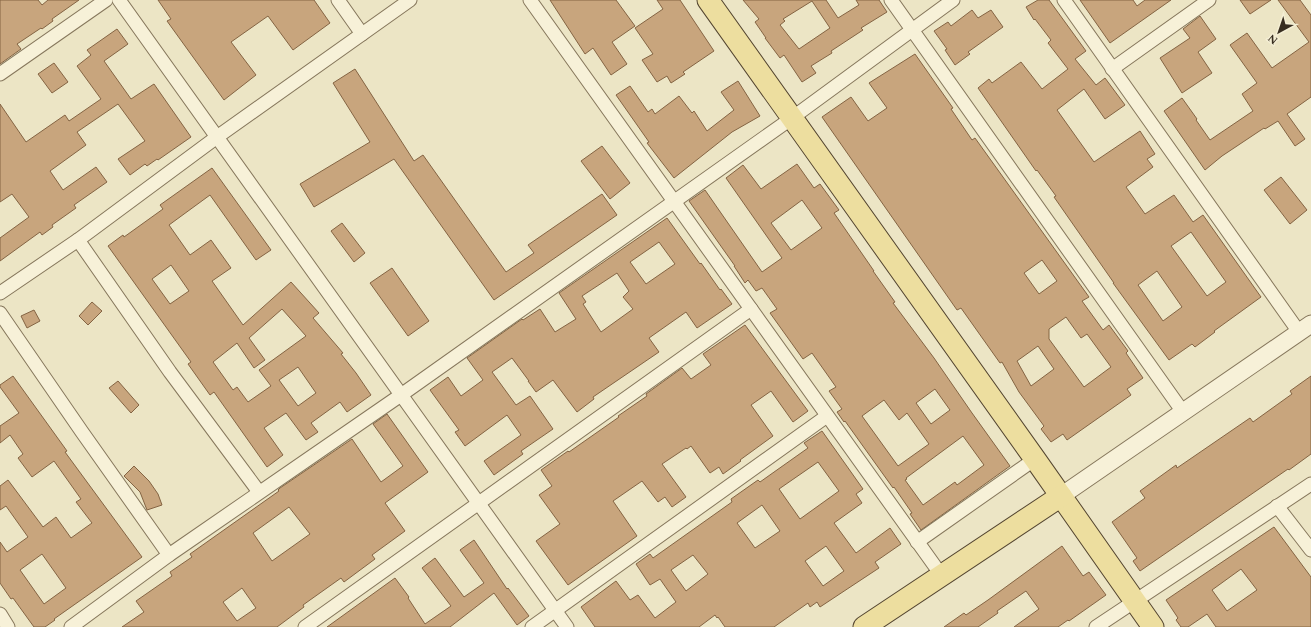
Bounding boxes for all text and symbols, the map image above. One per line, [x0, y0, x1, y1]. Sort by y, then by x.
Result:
north arrow [1259, 12, 1299, 52]
text: N [1264, 30, 1282, 49]

